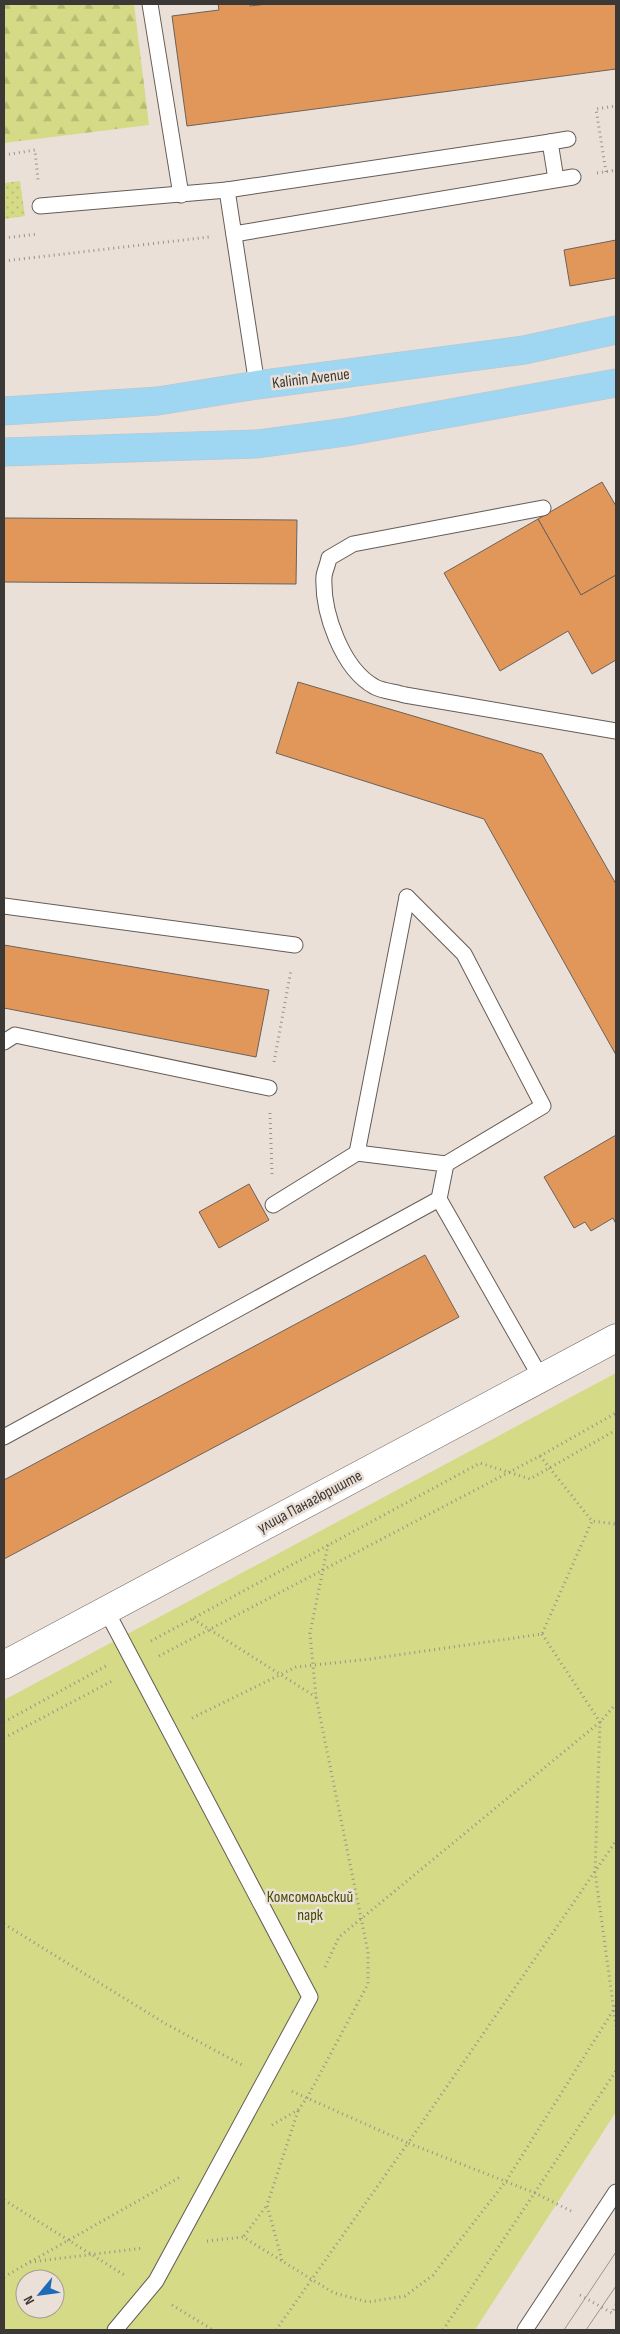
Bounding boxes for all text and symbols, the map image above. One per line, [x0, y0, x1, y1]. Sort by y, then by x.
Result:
street label: Kalinin Avenue [271, 365, 351, 393]
street label: улица Панагюриште [254, 1466, 366, 1538]
park label: Комсомольский парк [267, 1888, 353, 1925]
north arrow [15, 2269, 65, 2319]
text: N [20, 2293, 38, 2307]

